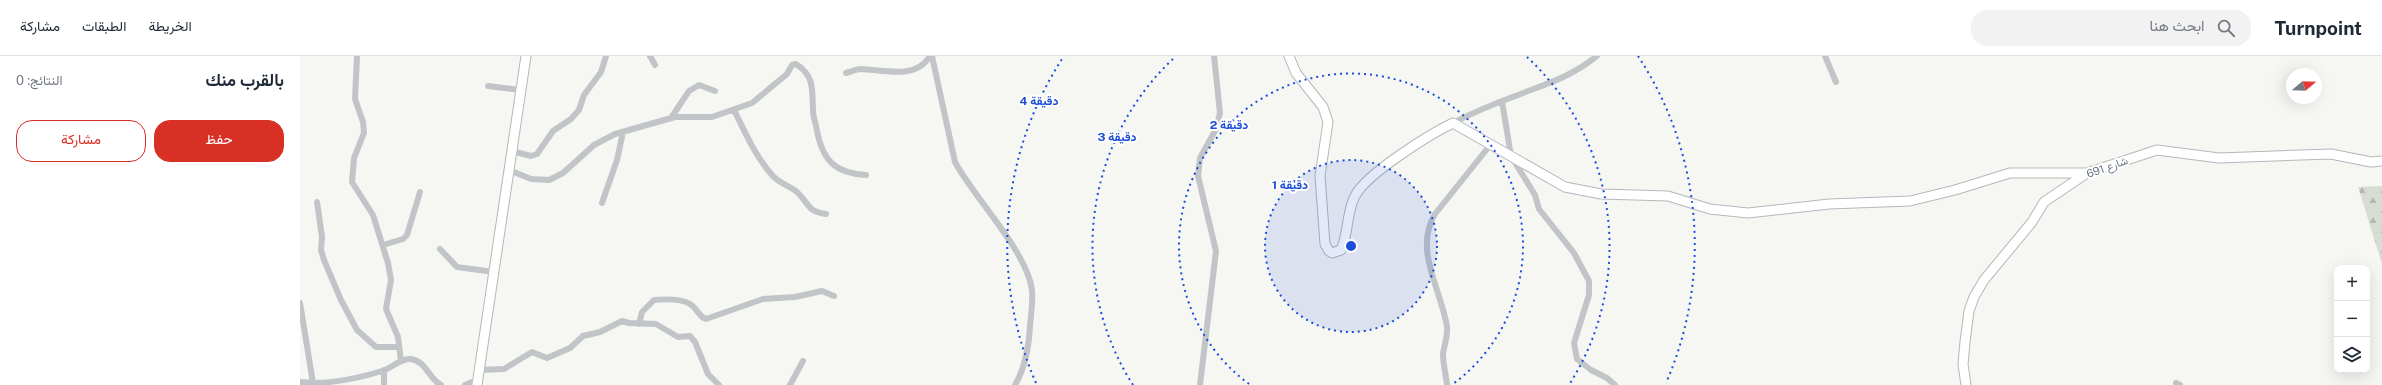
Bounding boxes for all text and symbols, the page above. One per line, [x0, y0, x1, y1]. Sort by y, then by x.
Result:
search box [1971, 10, 2251, 46]
text: ابحث هنا [2149, 17, 2205, 34]
icon: search [2215, 17, 2237, 39]
text: Turnpoint [2275, 17, 2362, 39]
text: مشاركة [20, 18, 60, 34]
text: الطبقات [82, 18, 126, 34]
text: الخريطة [148, 18, 192, 34]
north arrow [2286, 68, 2322, 104]
text: بالقرب منك [206, 70, 284, 90]
text: النتائج: 0 [16, 73, 62, 88]
text: 4 دقيقة [1020, 94, 1058, 108]
text: 2 دقيقة [1210, 118, 1248, 132]
button: مشاركة [16, 120, 146, 162]
button: حفظ [154, 120, 284, 162]
text: 3 دقيقة [1098, 130, 1137, 144]
street label: شارع 691 [2085, 154, 2130, 182]
text: 1 دقيقة [1272, 178, 1308, 192]
centre of rings [1344, 239, 1358, 253]
map controls [2334, 265, 2370, 373]
button: + [2334, 265, 2370, 301]
button: − [2334, 301, 2370, 337]
button: layers [2334, 337, 2370, 373]

